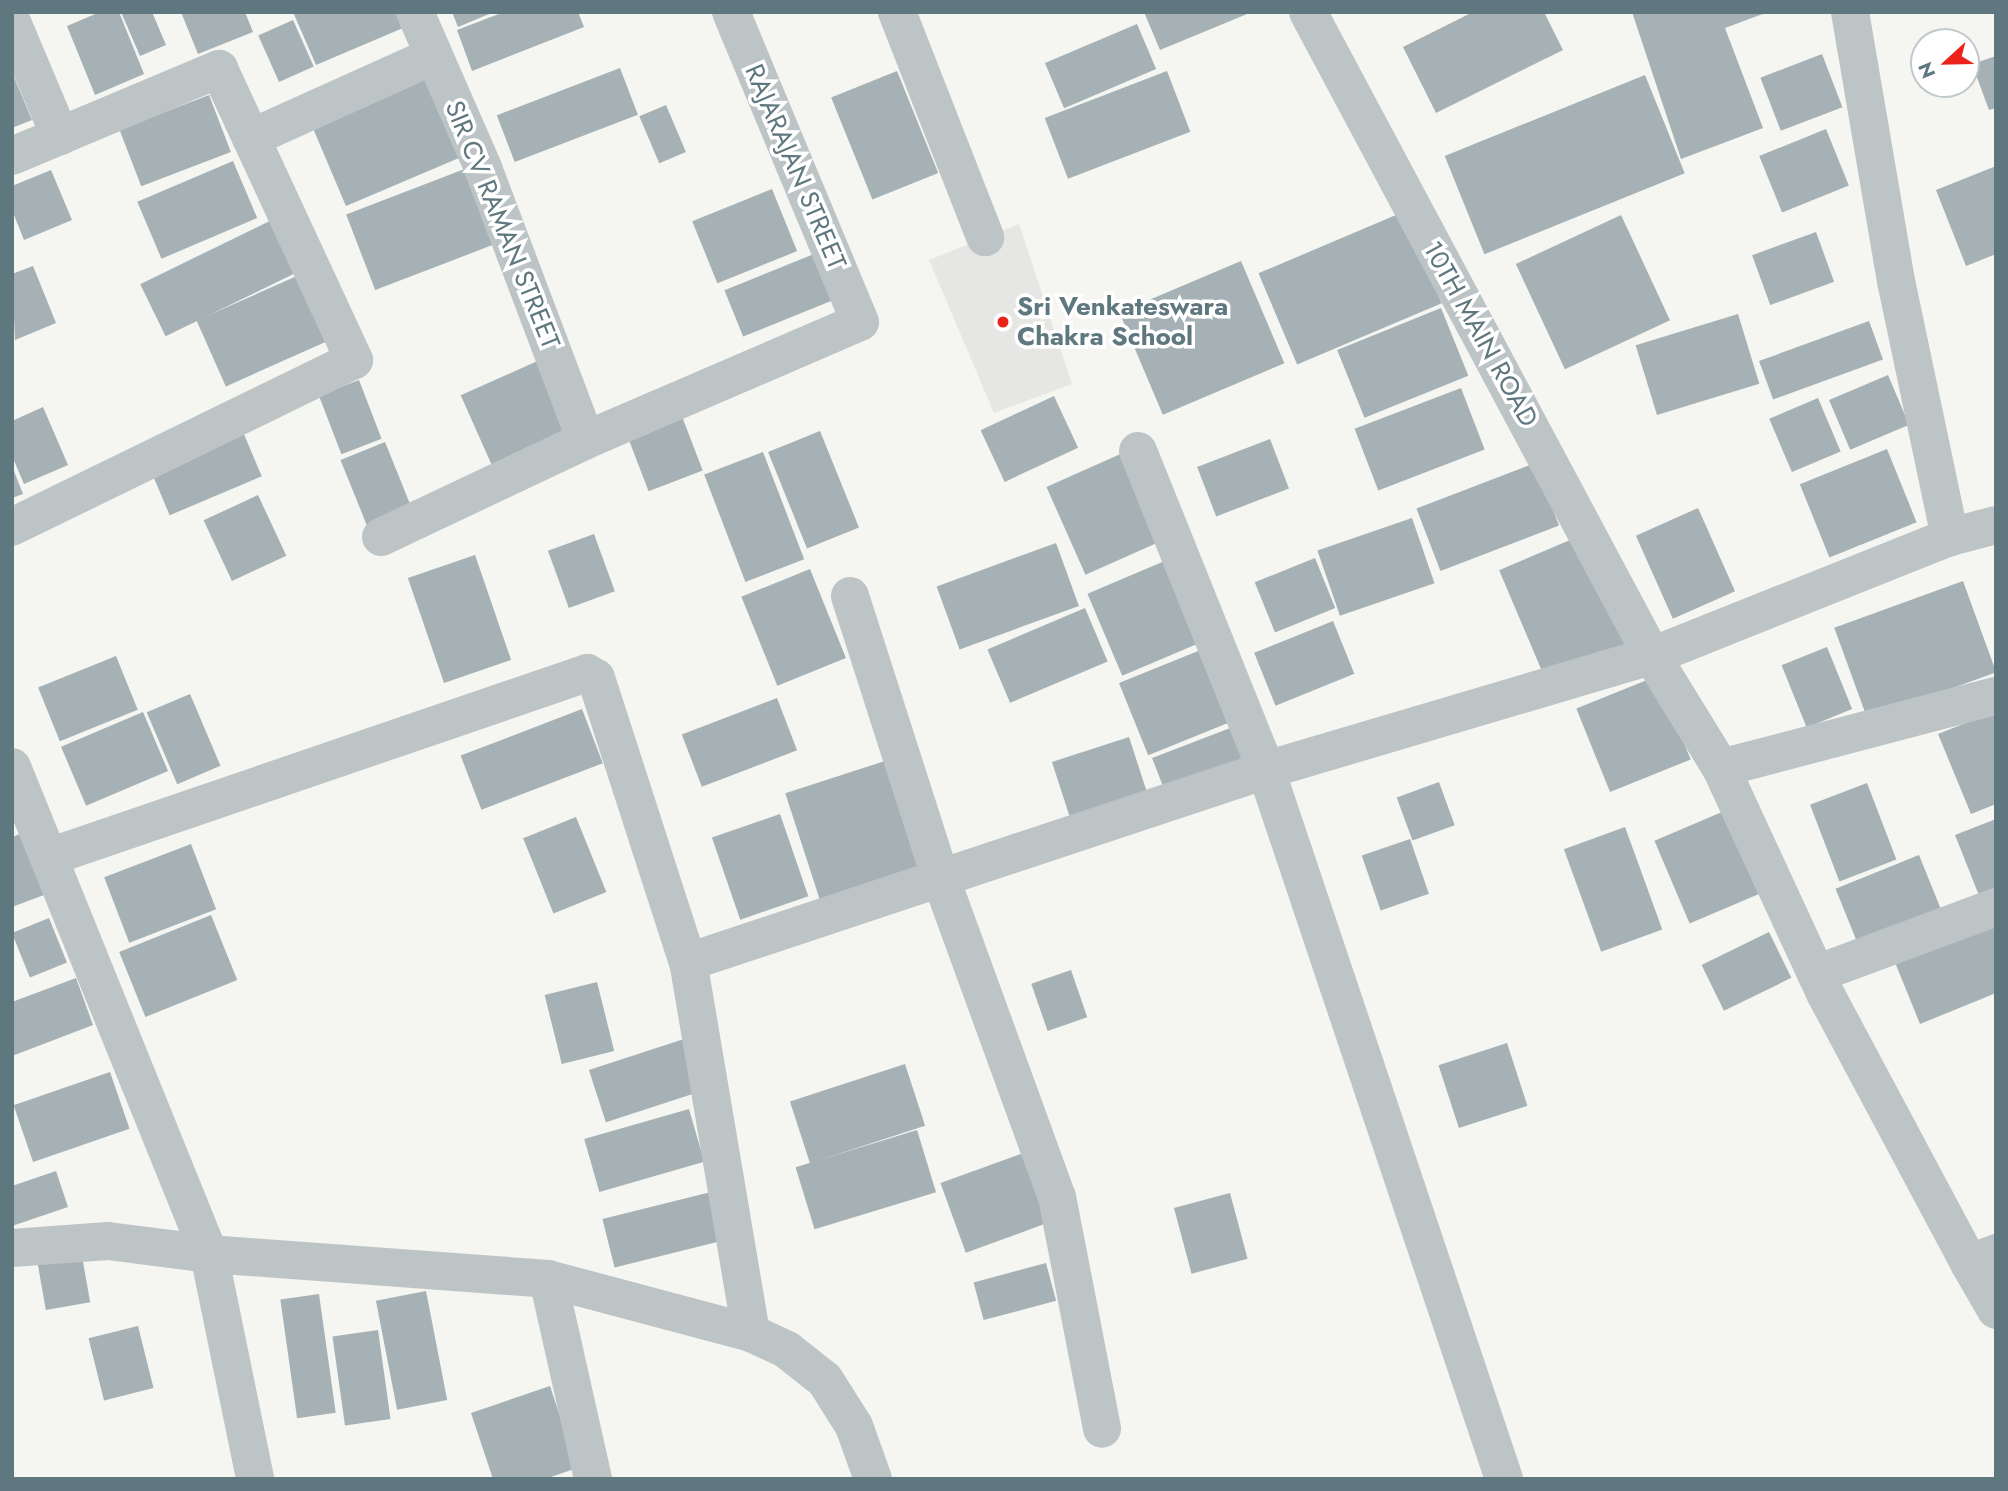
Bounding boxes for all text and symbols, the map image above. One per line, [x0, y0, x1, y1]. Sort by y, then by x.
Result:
north arrow [1910, 28, 1980, 98]
text: N [1912, 58, 1942, 82]
street label: RAJARAJAN STREET [738, 60, 852, 274]
street label: SIR CV RAMAN STREET [438, 96, 566, 354]
street label: 10TH MAIN ROAD [1416, 236, 1544, 432]
place label: Sri Venkateswara Chakra School [1017, 291, 1228, 352]
marker: Sri Venkateswara Chakra School [995, 314, 1011, 330]

